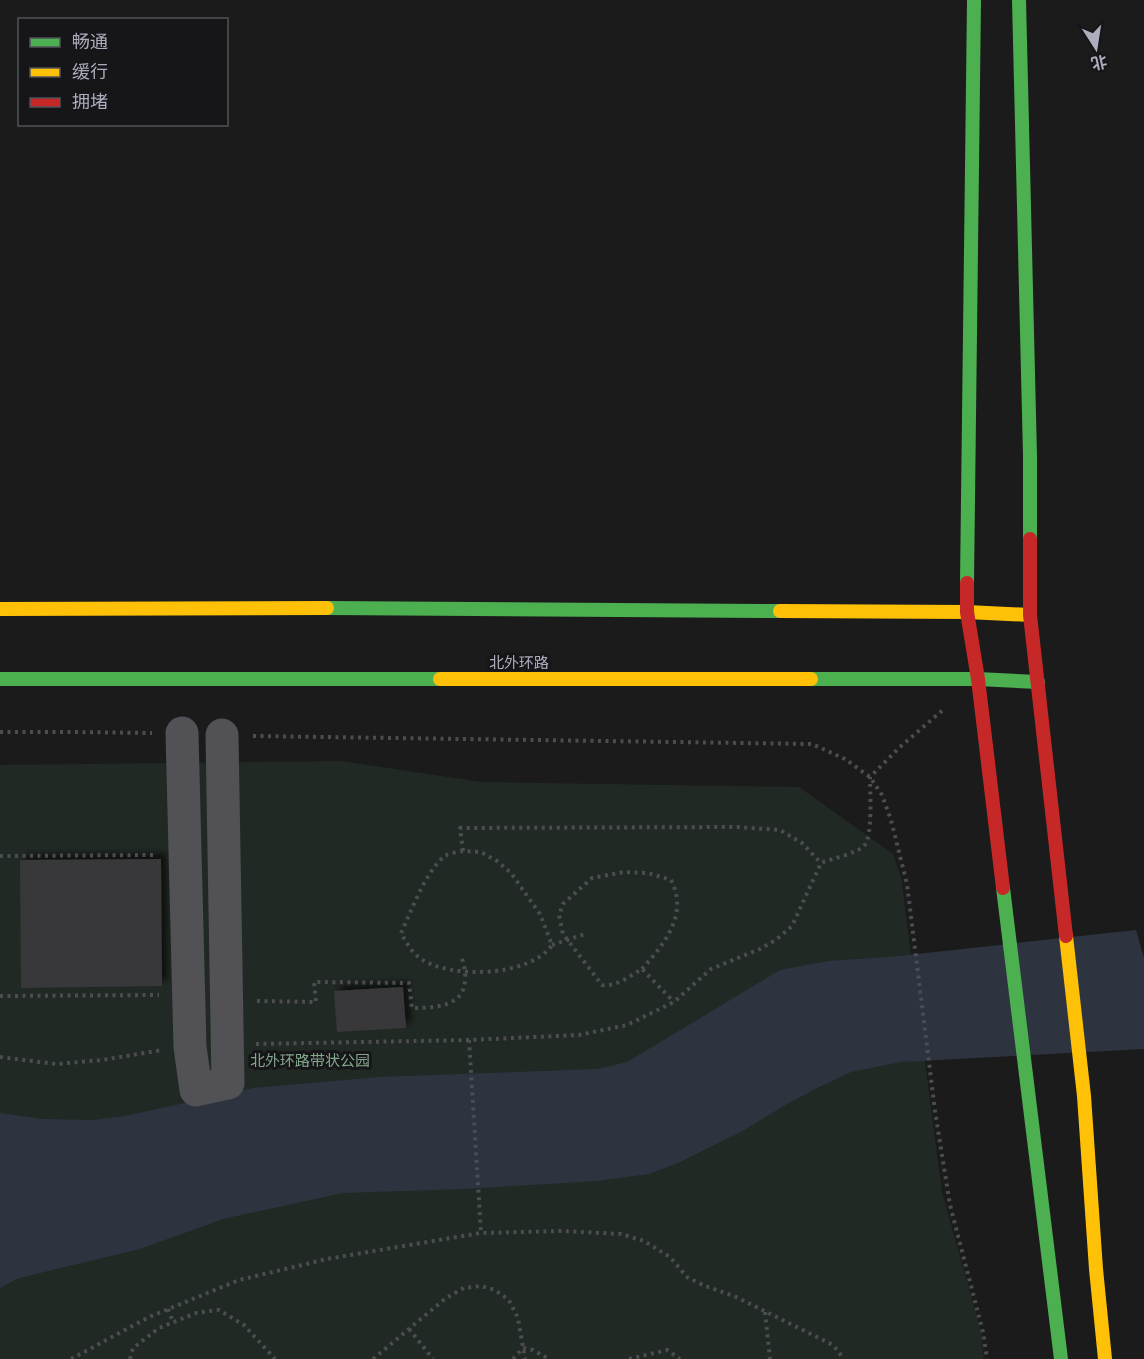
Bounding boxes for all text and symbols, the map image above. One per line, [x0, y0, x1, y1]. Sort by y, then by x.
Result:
legend [18, 18, 228, 126]
north arrow [1066, 18, 1126, 78]
text: 畅通 [72, 28, 108, 55]
text: 北 [1089, 49, 1109, 76]
text: 缓行 [72, 58, 108, 85]
text: 拥堵 [72, 88, 108, 115]
street label: 北外环路 [489, 651, 549, 674]
park label: 北外环路带状公园 [250, 1049, 370, 1072]

